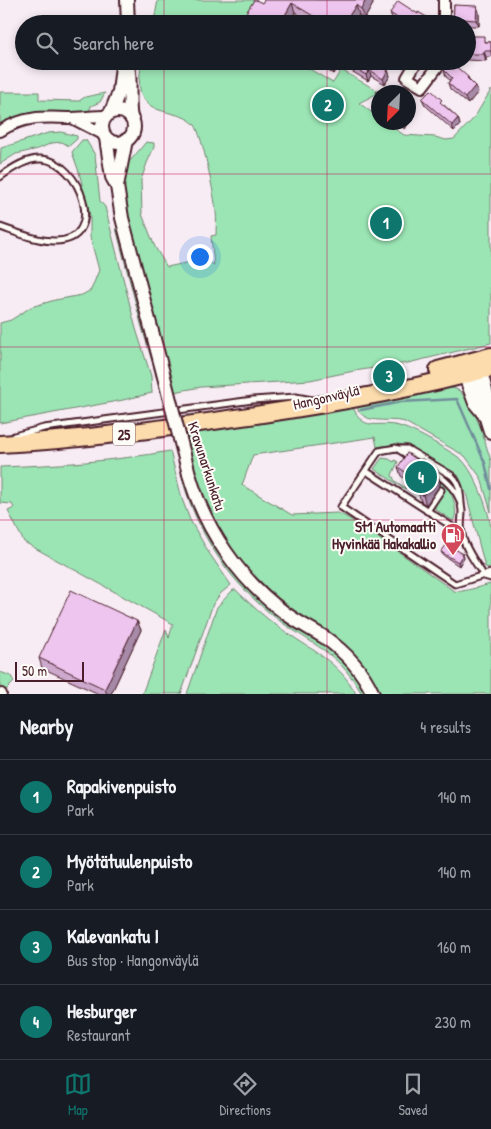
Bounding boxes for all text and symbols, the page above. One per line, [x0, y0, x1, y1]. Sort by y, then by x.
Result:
search box [15, 15, 476, 70]
icon: search [33, 29, 61, 57]
text: Search here [73, 30, 154, 56]
north arrow [371, 85, 416, 130]
pin: 2 [312, 86, 344, 124]
pin: 1 [370, 204, 402, 242]
your location [187, 244, 213, 270]
pin: 3 [373, 357, 405, 395]
street label: Hangonväylä [291, 379, 361, 415]
street label: Kravunarkunkatu [183, 419, 231, 513]
road number: 25 [113, 422, 135, 446]
pin: 4 [405, 458, 437, 496]
place label: St1 Automaatti Hyvinkää Hakakallio [332, 516, 436, 555]
fuel station icon: St1 Automaatti Hyvinkää Hakakallio [440, 522, 466, 556]
scale bar [15, 659, 84, 682]
text: 50 m [22, 661, 47, 680]
text: Nearby [20, 712, 73, 741]
text: 4 results [420, 716, 471, 738]
text: Rapakivenpuisto [67, 773, 176, 799]
text: 1 [33, 786, 39, 808]
text: 140 m [437, 786, 471, 808]
text: Park [67, 799, 94, 821]
text: Myötätuulenpuisto [67, 848, 192, 874]
text: 2 [32, 861, 40, 883]
text: 140 m [437, 861, 471, 883]
text: Park [67, 874, 94, 896]
text: Kalevankatu I [67, 923, 159, 949]
text: 3 [32, 936, 40, 958]
text: 160 m [437, 936, 471, 958]
text: Bus stop · Hangonväylä [67, 949, 199, 971]
text: Hesburger [67, 998, 137, 1024]
text: 4 [33, 1011, 39, 1033]
text: 230 m [435, 1011, 471, 1033]
text: Restaurant [67, 1024, 130, 1046]
tab: Map [64, 1070, 92, 1119]
tab: Directions [219, 1070, 271, 1119]
tab: Saved [399, 1070, 427, 1119]

